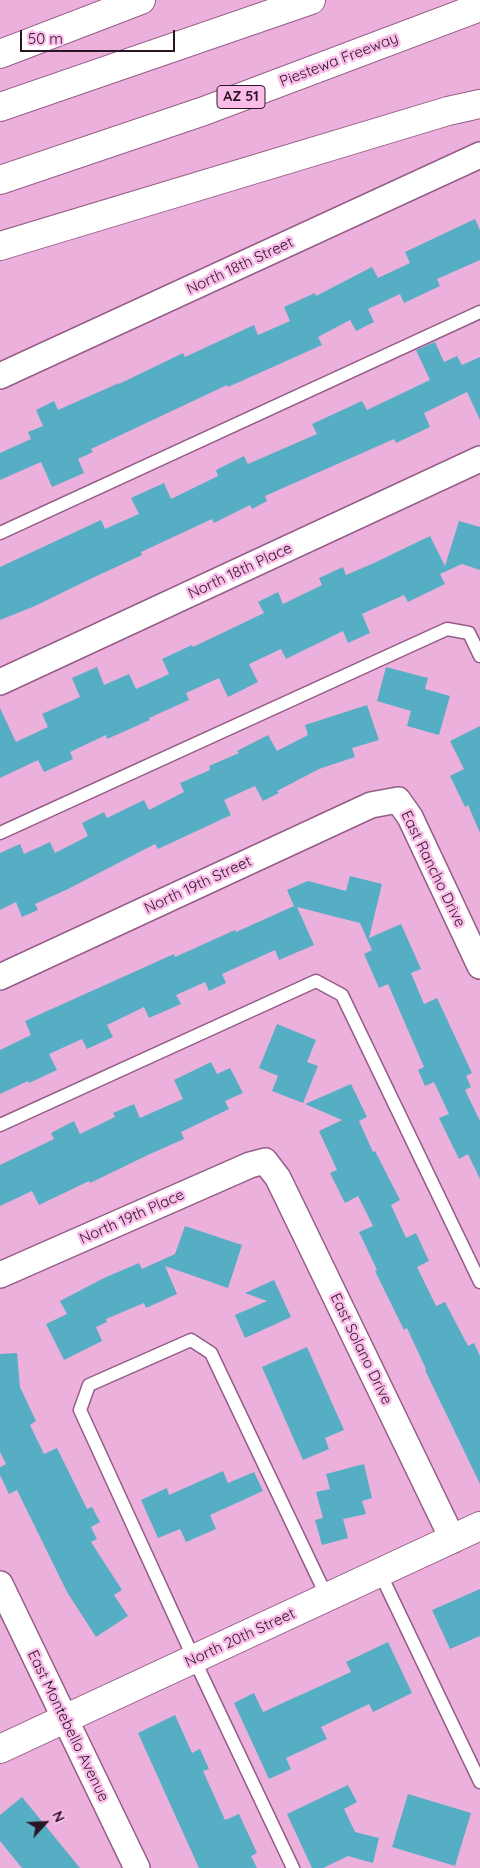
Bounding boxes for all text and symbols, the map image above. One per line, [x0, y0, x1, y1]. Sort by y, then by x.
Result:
scale bar [22, 20, 178, 52]
text: 50 m [28, 29, 63, 48]
street label: Piestewa Freeway [277, 29, 401, 91]
road number: AZ 51 [217, 85, 265, 108]
street label: North 18th Street [184, 233, 296, 299]
street label: North 18th Place [185, 539, 295, 603]
street label: East Rancho Drive [397, 808, 469, 930]
street label: North 19th Street [142, 852, 254, 918]
street label: North 19th Place [77, 1186, 187, 1248]
street label: East Solano Drive [326, 1290, 396, 1408]
street label: North 20th Street [182, 1605, 298, 1671]
street label: East Montebello Avenue [23, 1647, 113, 1805]
north arrow [20, 1798, 70, 1848]
text: N [48, 1808, 69, 1825]

